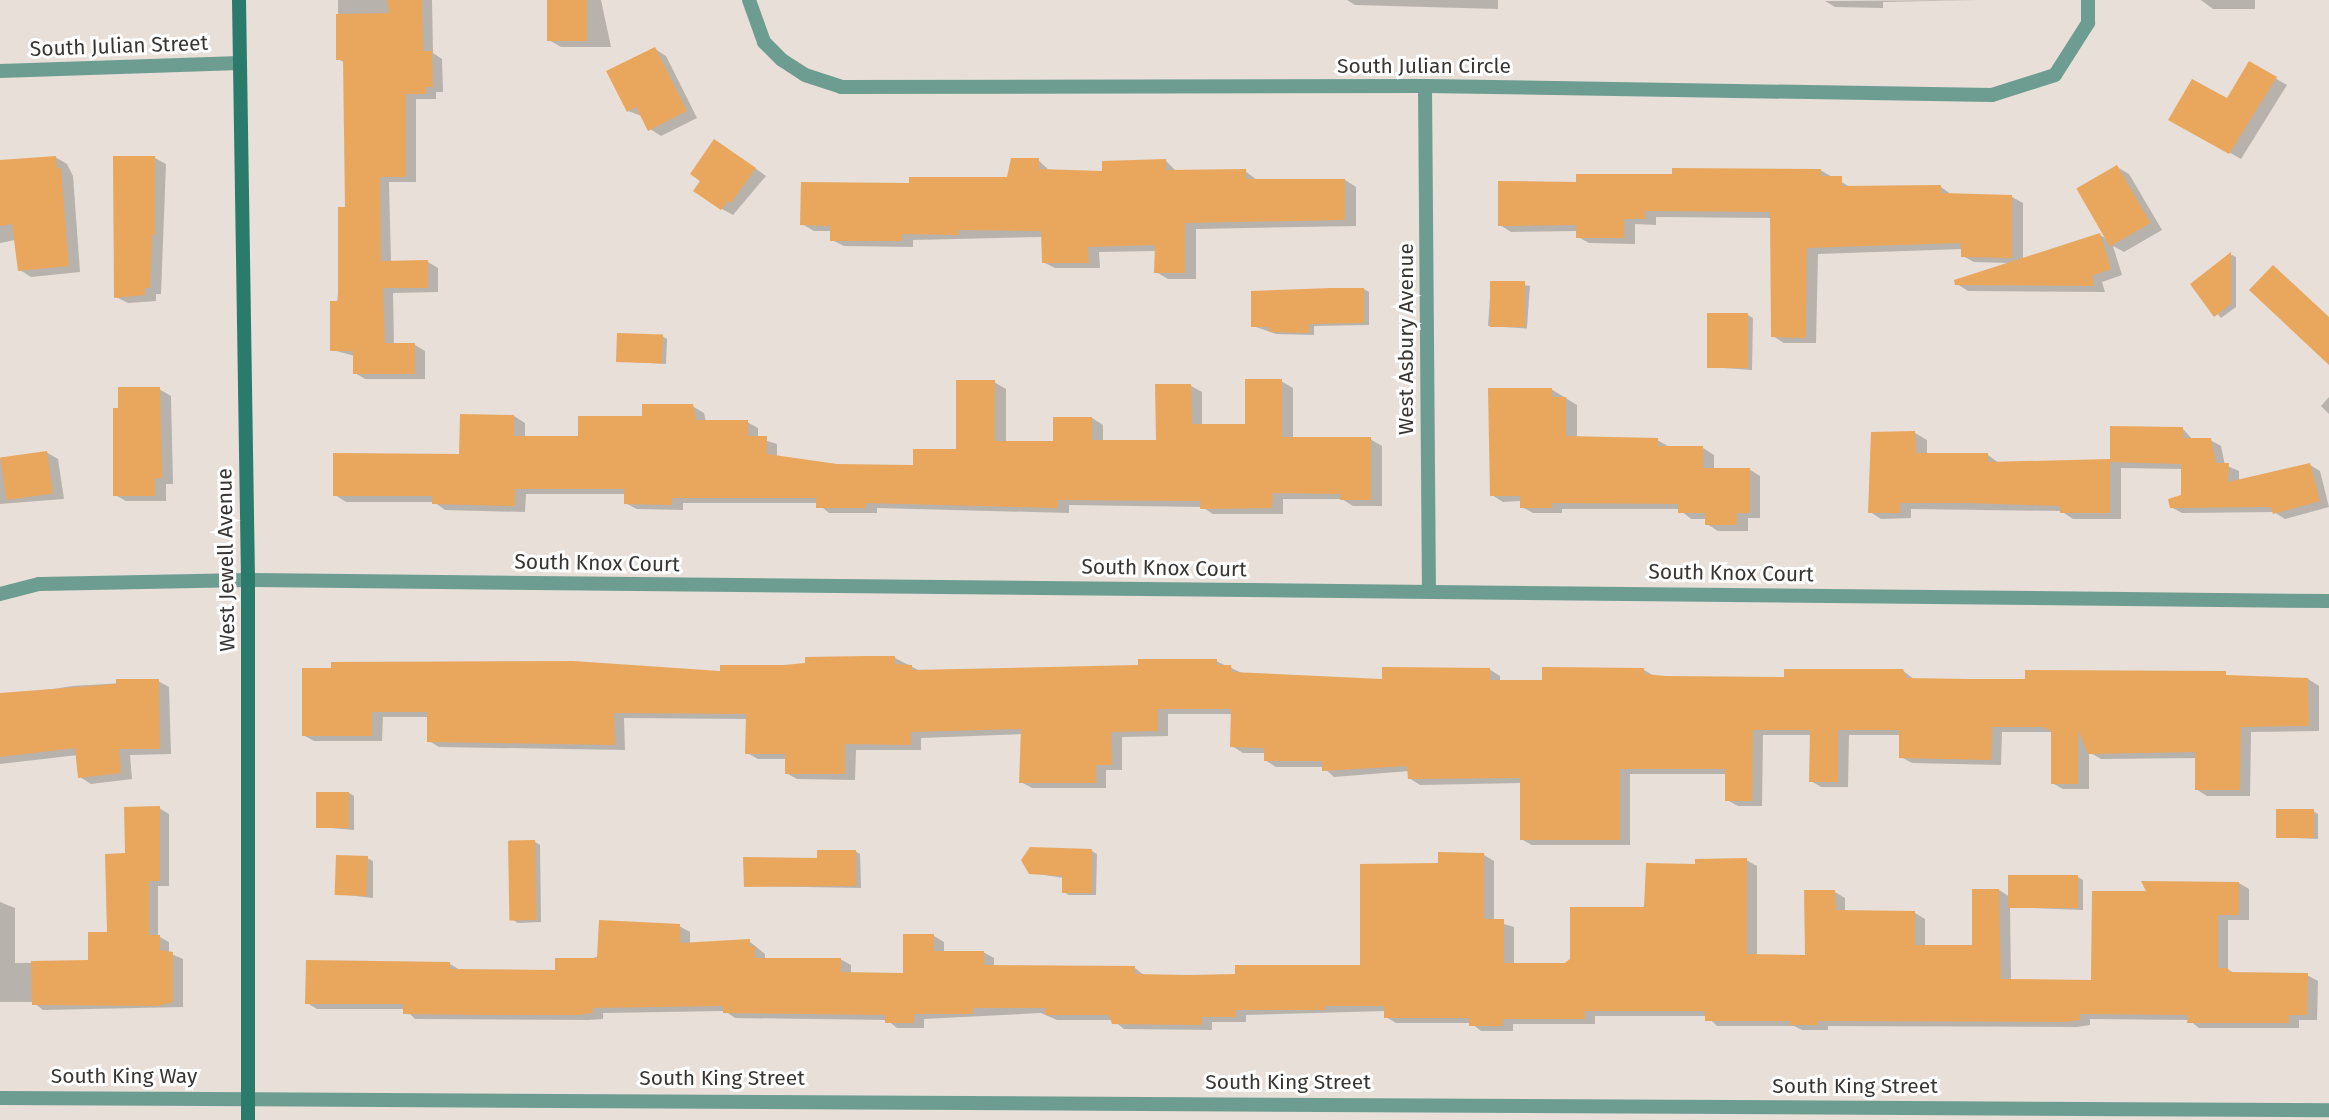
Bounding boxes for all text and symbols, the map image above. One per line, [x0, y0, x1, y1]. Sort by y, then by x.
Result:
street label: South Julian Street [29, 30, 209, 62]
street label: South Julian Circle [1337, 53, 1511, 79]
street label: West Asbury Avenue [1393, 243, 1419, 435]
street label: West Jewell Avenue [212, 468, 240, 652]
street label: South Knox Court [514, 549, 680, 577]
street label: South Knox Court [1081, 554, 1247, 582]
street label: South Knox Court [1648, 559, 1814, 587]
street label: South King Way [51, 1063, 197, 1089]
street label: South King Street [639, 1065, 805, 1091]
street label: South King Street [1205, 1069, 1371, 1095]
street label: South King Street [1772, 1073, 1938, 1099]

